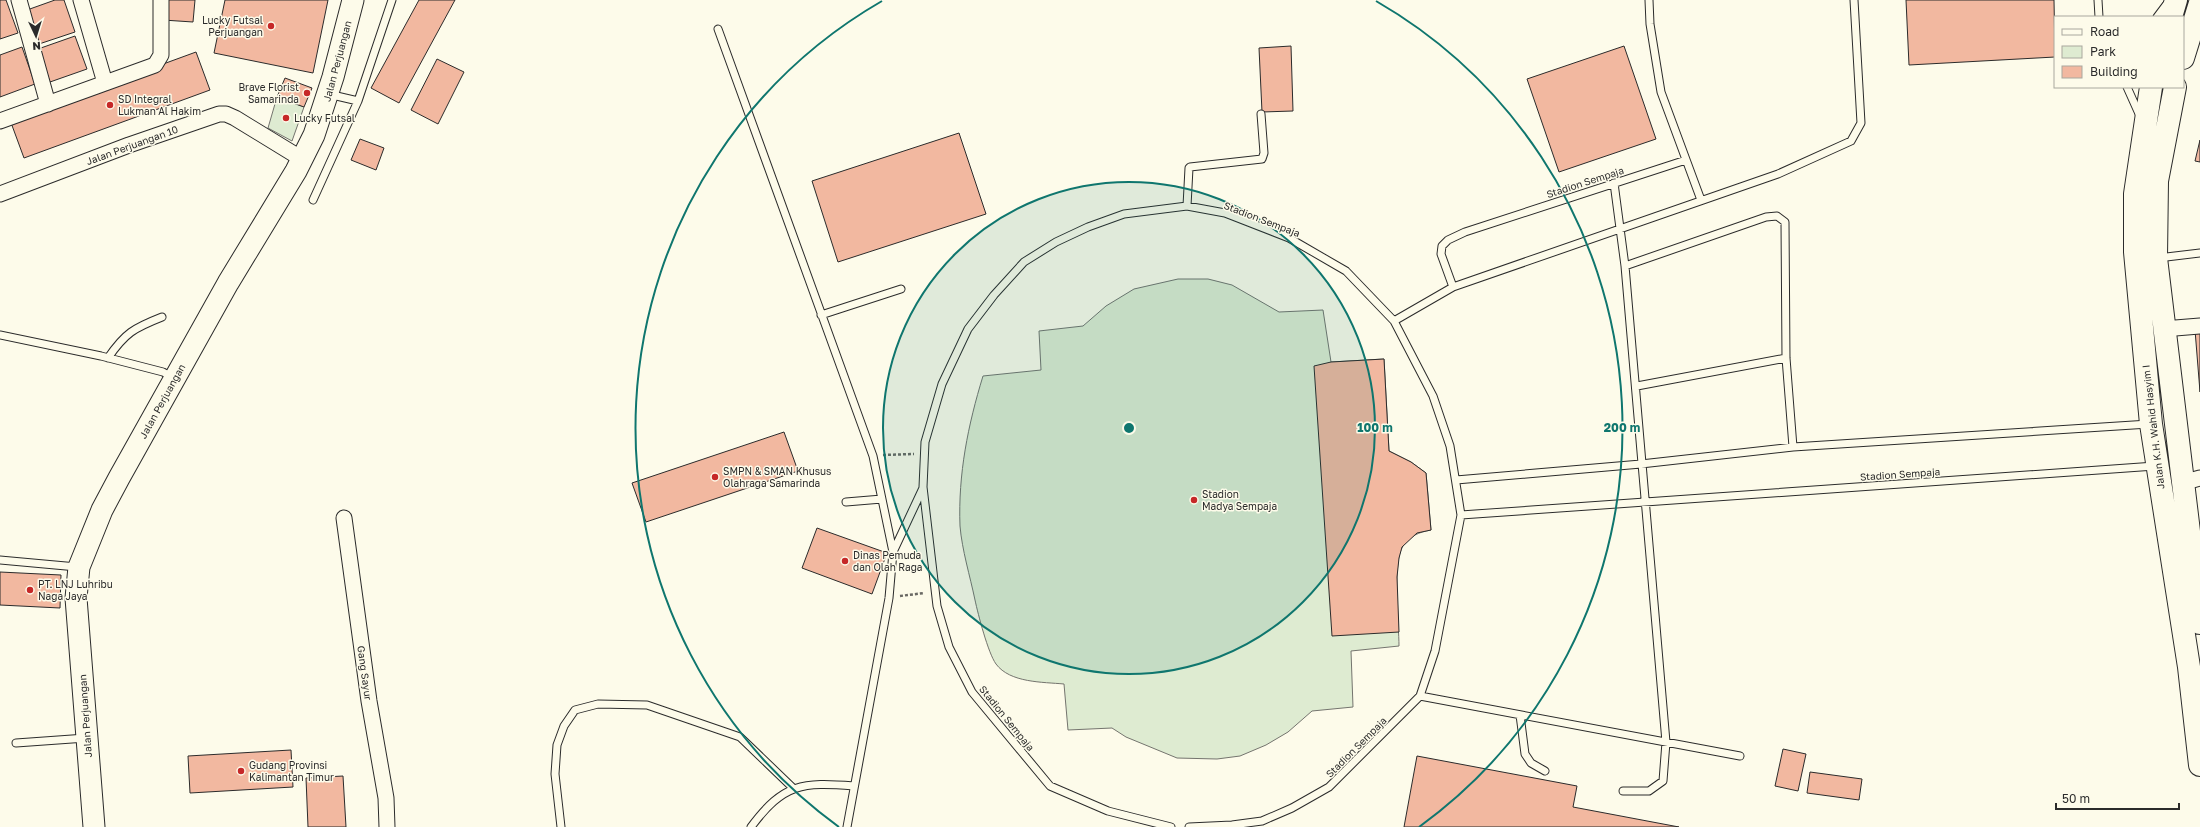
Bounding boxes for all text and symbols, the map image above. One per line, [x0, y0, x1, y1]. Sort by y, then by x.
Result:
place label: Lucky Futsal Perjuangan [202, 14, 263, 38]
north arrow [16, 16, 56, 56]
legend [2054, 16, 2184, 88]
street label: Jalan Perjuangan [320, 19, 354, 103]
marker: Lucky Futsal Perjuangan [266, 21, 276, 31]
text: Road [2090, 24, 2119, 39]
text: N [32, 40, 41, 53]
text: Park [2090, 44, 2116, 59]
text: Building [2090, 64, 2138, 79]
place label: Brave Florist Samarinda [238, 81, 299, 105]
marker: Brave Florist Samarinda [302, 88, 312, 98]
place label: SD Integral Lukman Al Hakim [118, 93, 201, 117]
marker: SD Integral Lukman Al Hakim [105, 100, 115, 110]
place label: Lucky Futsal [294, 112, 355, 124]
marker: Lucky Futsal [281, 113, 291, 123]
street label: Jalan Perjuangan 10 [84, 123, 180, 167]
street label: Stadion Sempaja [1545, 164, 1625, 200]
street label: Stadion Sempaja [1222, 199, 1302, 239]
street label: Jalan Perjuangan [137, 362, 187, 440]
street label: Jalan K.H. Wahid Hasyim I [2139, 364, 2167, 490]
text: 100 m [1357, 420, 1393, 435]
text: 200 m [1604, 420, 1640, 435]
centre of rings [1122, 421, 1136, 435]
place label: SMPN & SMAN Khusus Olahraga Samarinda [723, 465, 831, 489]
street label: Stadion Sempaja [1859, 465, 1941, 483]
marker: SMPN & SMAN Khusus Olahraga Samarinda [710, 472, 720, 482]
place label: Stadion Madya Sempaja [1202, 488, 1277, 512]
marker: Stadion Madya Sempaja [1189, 495, 1199, 505]
place label: Dinas Pemuda dan Olah Raga [853, 549, 923, 573]
marker: Dinas Pemuda dan Olah Raga [840, 556, 850, 566]
place label: PT. LNJ Luhribu Naga Jaya [38, 578, 113, 602]
marker: PT. LNJ Luhribu Naga Jaya [25, 585, 35, 595]
street label: Gang Sayur [355, 645, 375, 701]
street label: Jalan Perjuangan [76, 674, 94, 758]
street label: Stadion Sempaja [977, 683, 1037, 753]
street label: Stadion Sempaja [1323, 714, 1389, 780]
place label: Gudang Provinsi Kalimantan Timur [249, 759, 334, 783]
marker: Gudang Provinsi Kalimantan Timur [236, 766, 246, 776]
scale bar [2056, 785, 2179, 811]
text: 50 m [2062, 791, 2090, 806]

